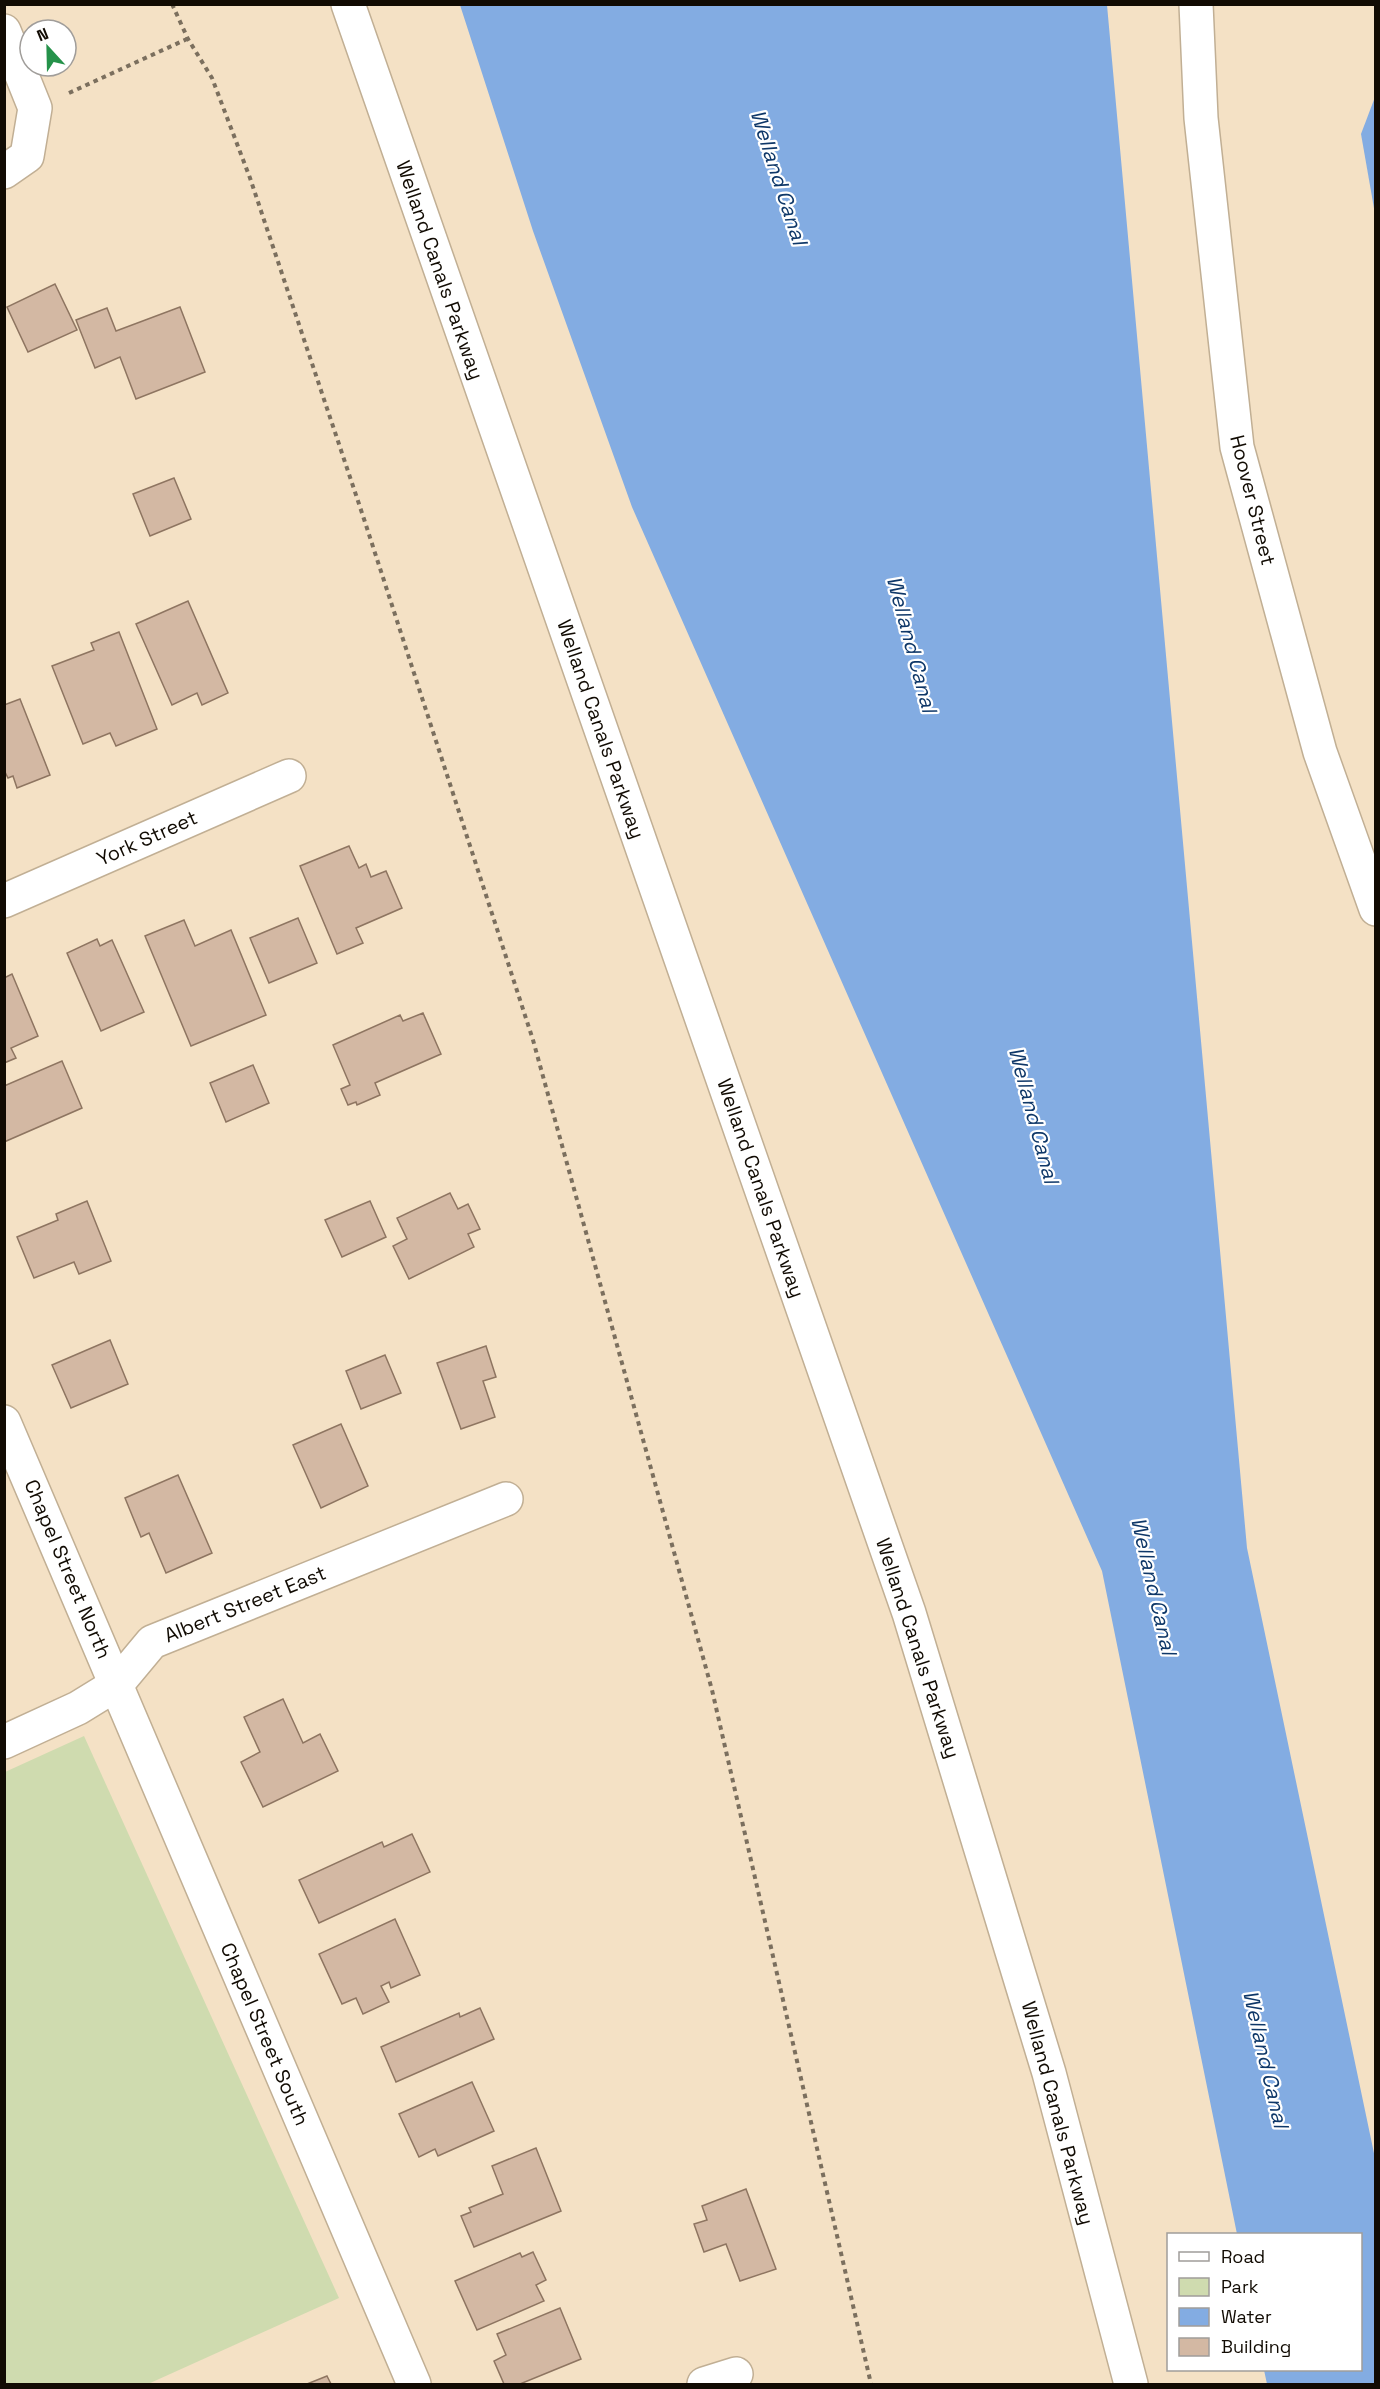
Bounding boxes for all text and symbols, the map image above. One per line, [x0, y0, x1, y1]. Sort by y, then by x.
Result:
north arrow [18, 18, 78, 78]
text: N [34, 23, 51, 46]
water label: Welland Canal [744, 106, 814, 251]
street label: Welland Canals Parkway [390, 157, 490, 383]
street label: Hoover Street [1224, 432, 1282, 568]
water label: Welland Canal [881, 573, 944, 718]
street label: Welland Canals Parkway [551, 616, 651, 842]
street label: York Street [93, 804, 201, 872]
water label: Welland Canal [1003, 1044, 1066, 1189]
street label: Welland Canals Parkway [711, 1075, 811, 1301]
street label: Chapel Street North [18, 1475, 118, 1663]
water label: Welland Canal [1125, 1515, 1184, 1660]
street label: Welland Canals Parkway [870, 1534, 966, 1762]
street label: Albert Street East [160, 1560, 330, 1648]
street label: Chapel Street South [215, 1939, 315, 2129]
water label: Welland Canal [1237, 1988, 1296, 2133]
street label: Welland Canals Parkway [1016, 1998, 1100, 2228]
legend [1167, 2233, 1362, 2371]
text: Road [1221, 2245, 1265, 2268]
text: Park [1221, 2275, 1259, 2298]
text: Water [1221, 2305, 1272, 2328]
text: Building [1221, 2335, 1291, 2358]

